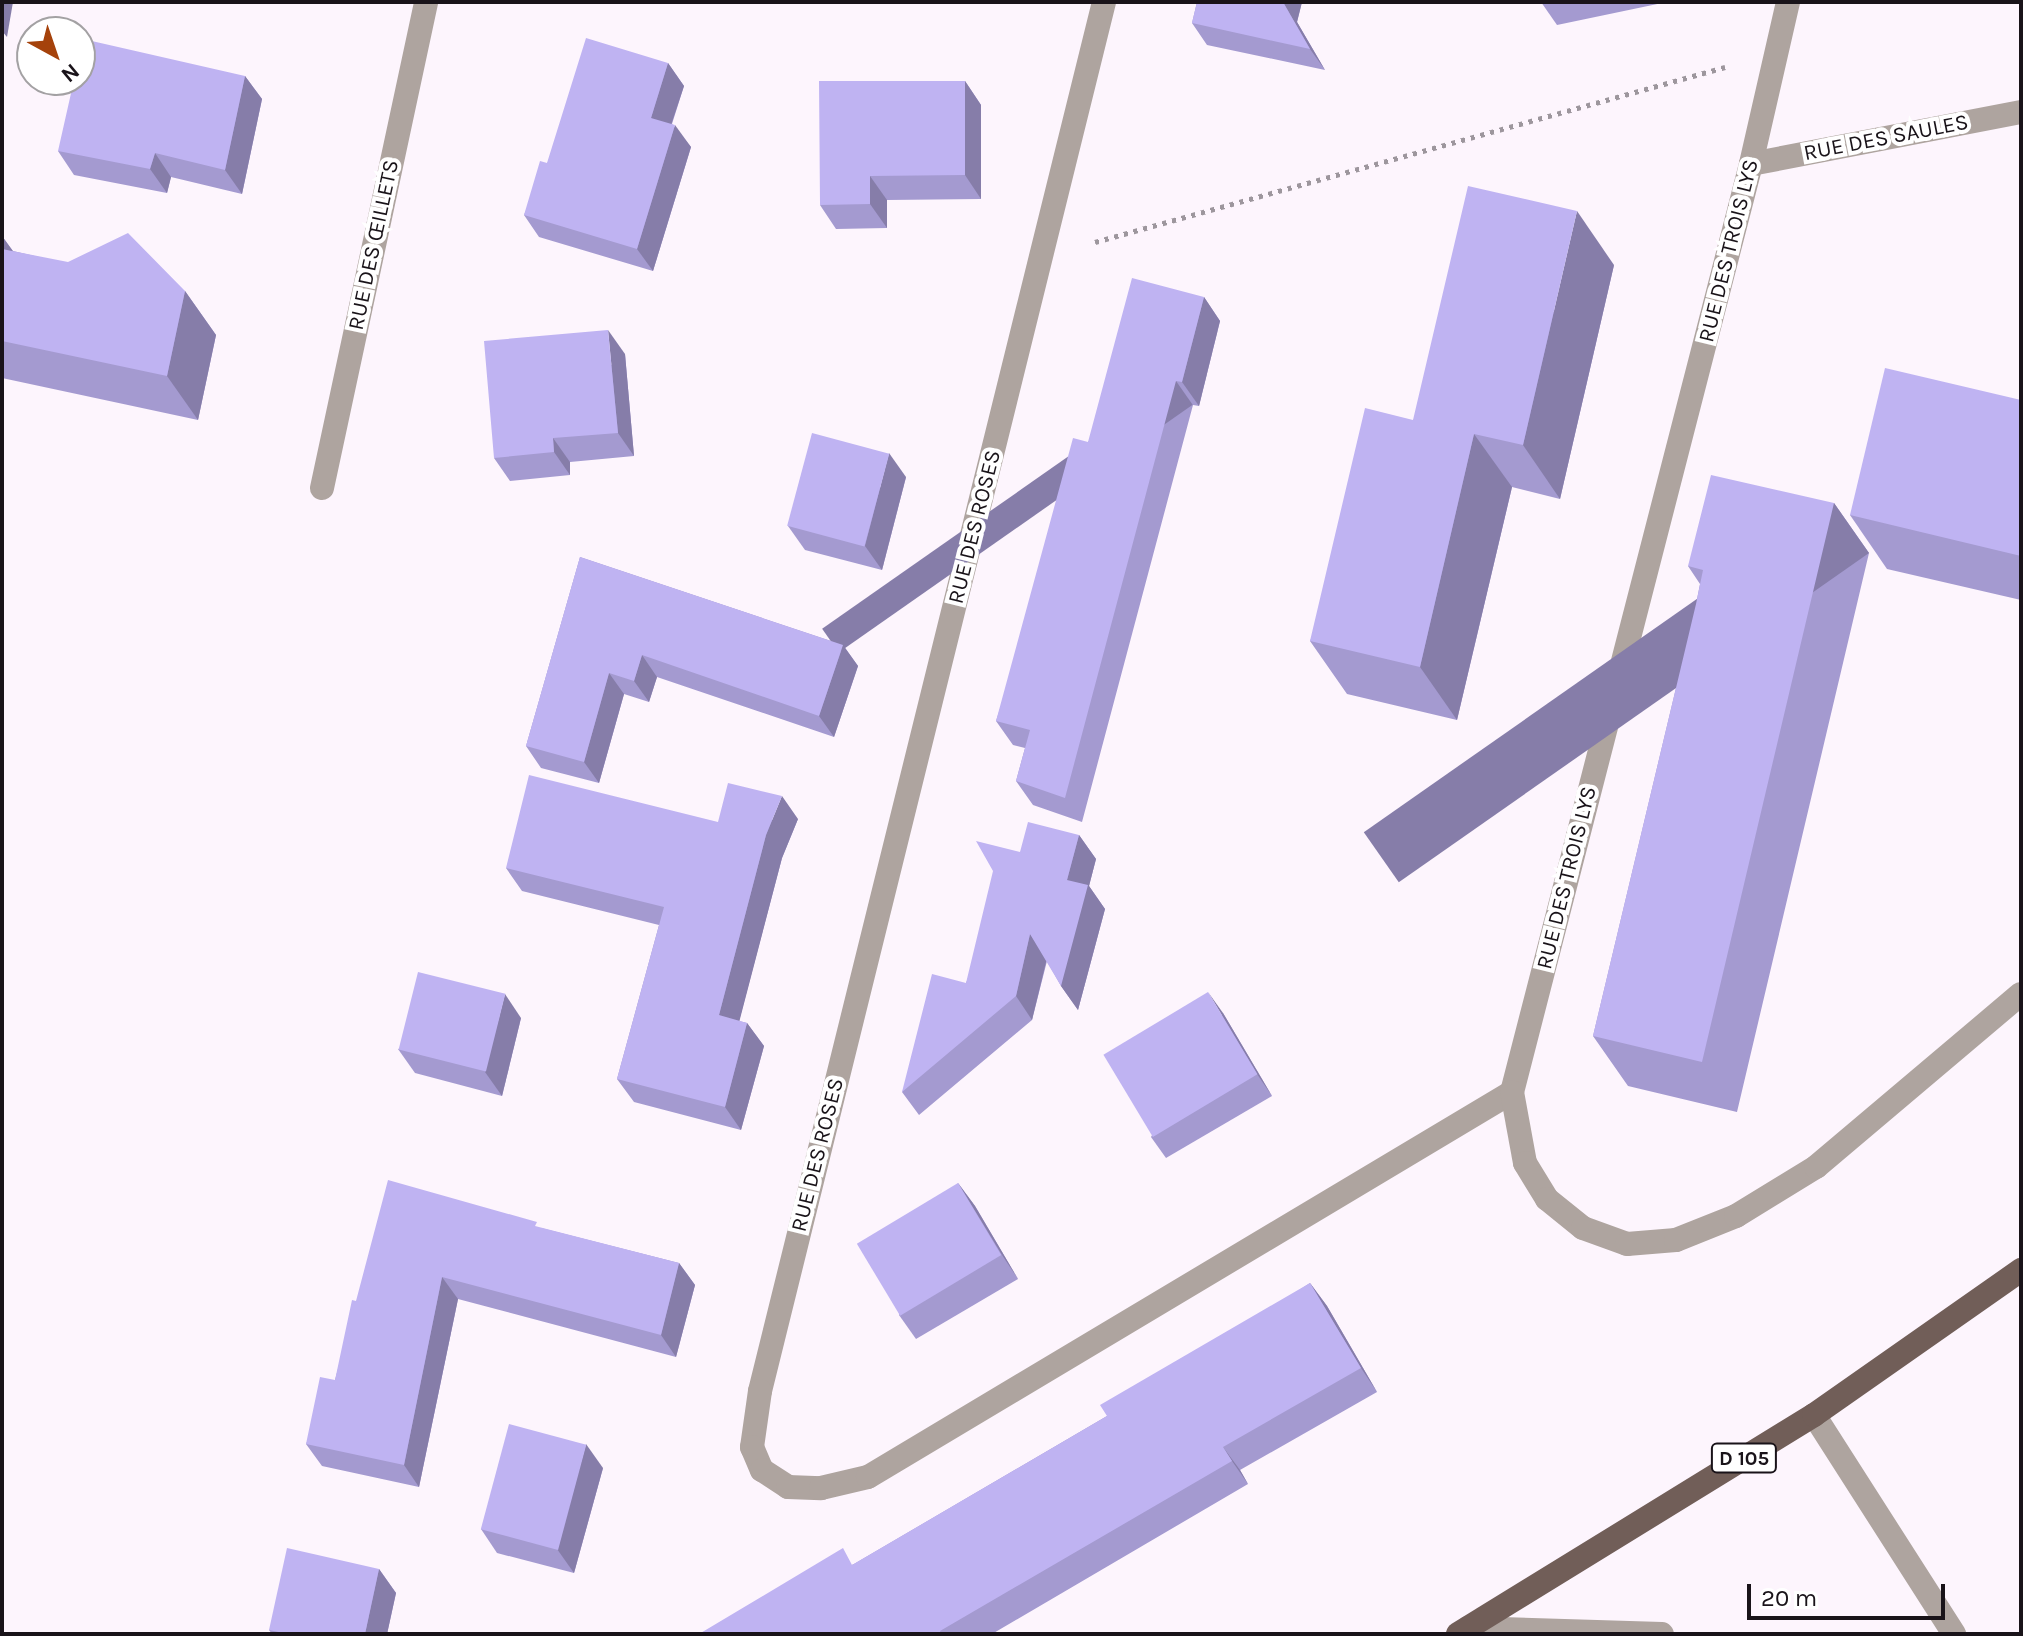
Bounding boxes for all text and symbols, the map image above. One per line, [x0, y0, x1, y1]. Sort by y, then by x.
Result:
north arrow [16, 16, 96, 96]
text: N [56, 58, 85, 88]
street label: RUE DES SAULES [1801, 109, 1971, 167]
street label: RUE DES ŒILLETS [343, 157, 405, 333]
street label: RUE DES TROIS LYS [1693, 157, 1765, 345]
street label: RUE DES ROSES [943, 447, 1007, 607]
street label: RUE DES TROIS LYS [1531, 784, 1603, 972]
street label: RUE DES ROSES [786, 1075, 850, 1235]
road number: D 105 [1710, 1442, 1778, 1474]
scale bar [1751, 1568, 1949, 1618]
text: 20 m [1761, 1584, 1817, 1612]

